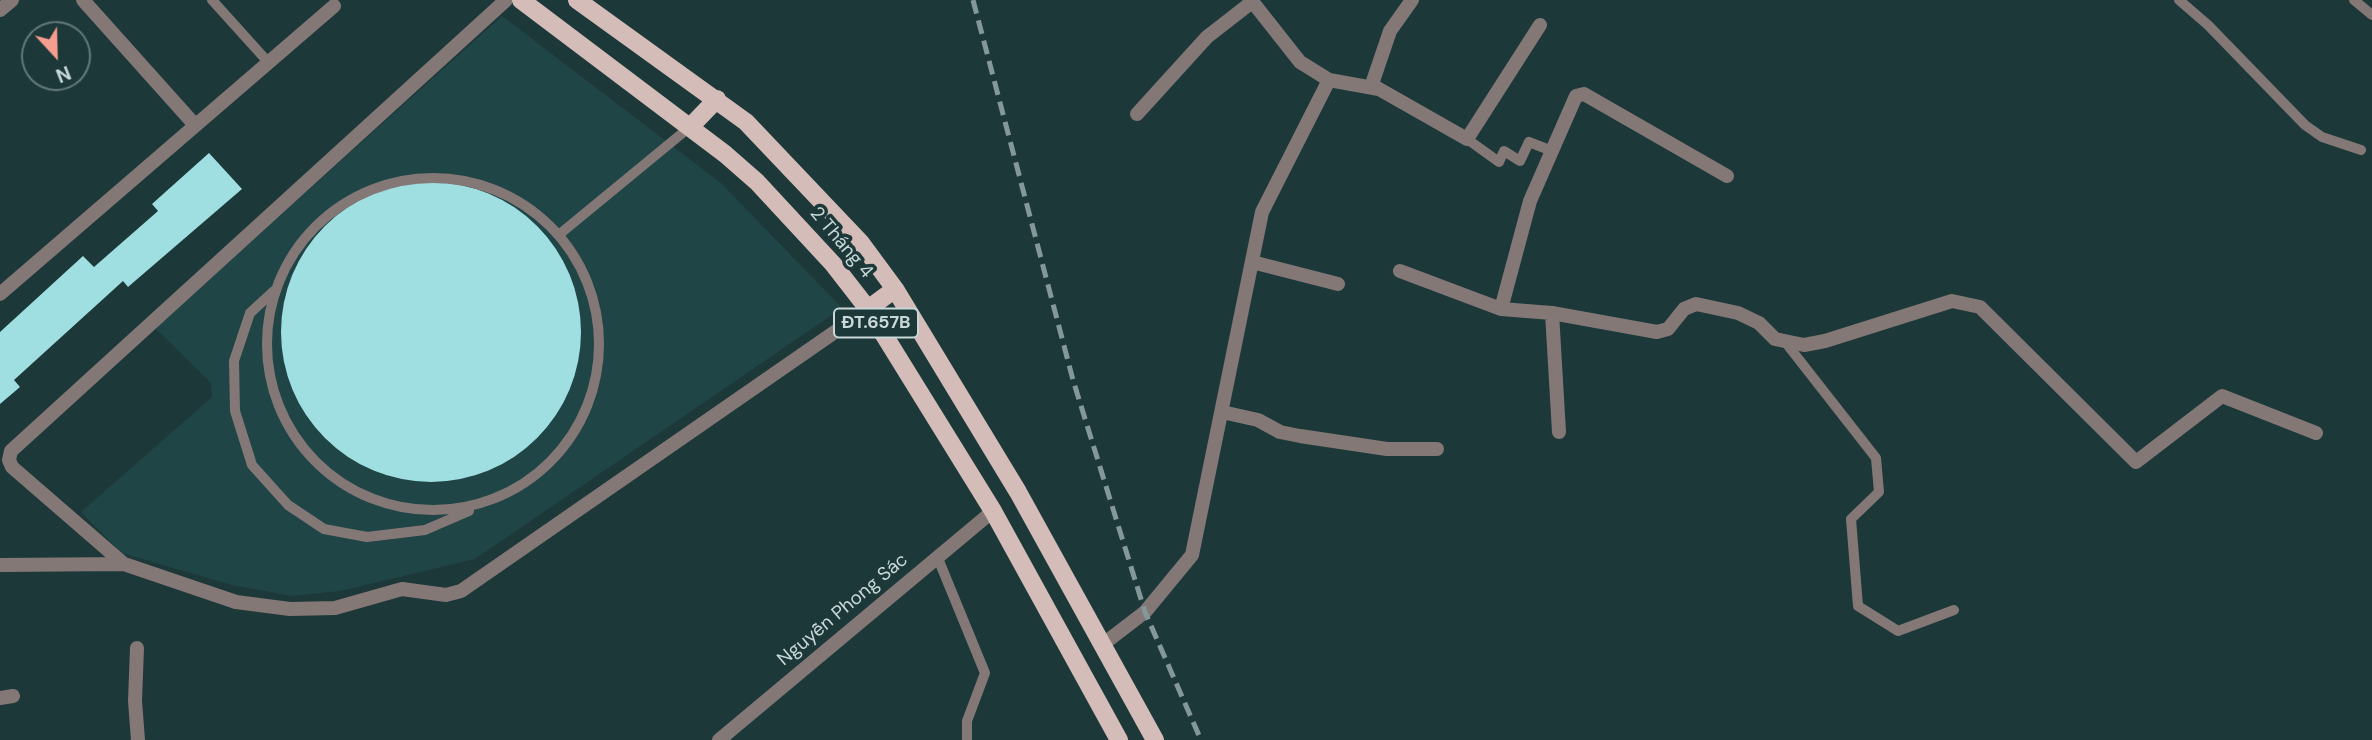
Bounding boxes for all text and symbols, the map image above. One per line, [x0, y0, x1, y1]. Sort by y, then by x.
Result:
north arrow [21, 21, 91, 91]
text: N [52, 60, 74, 88]
street label: 2 Tháng 4 [805, 203, 877, 283]
road number: ĐT.657B [834, 309, 918, 338]
street label: Nguyễn Phong Sác [773, 549, 913, 671]

